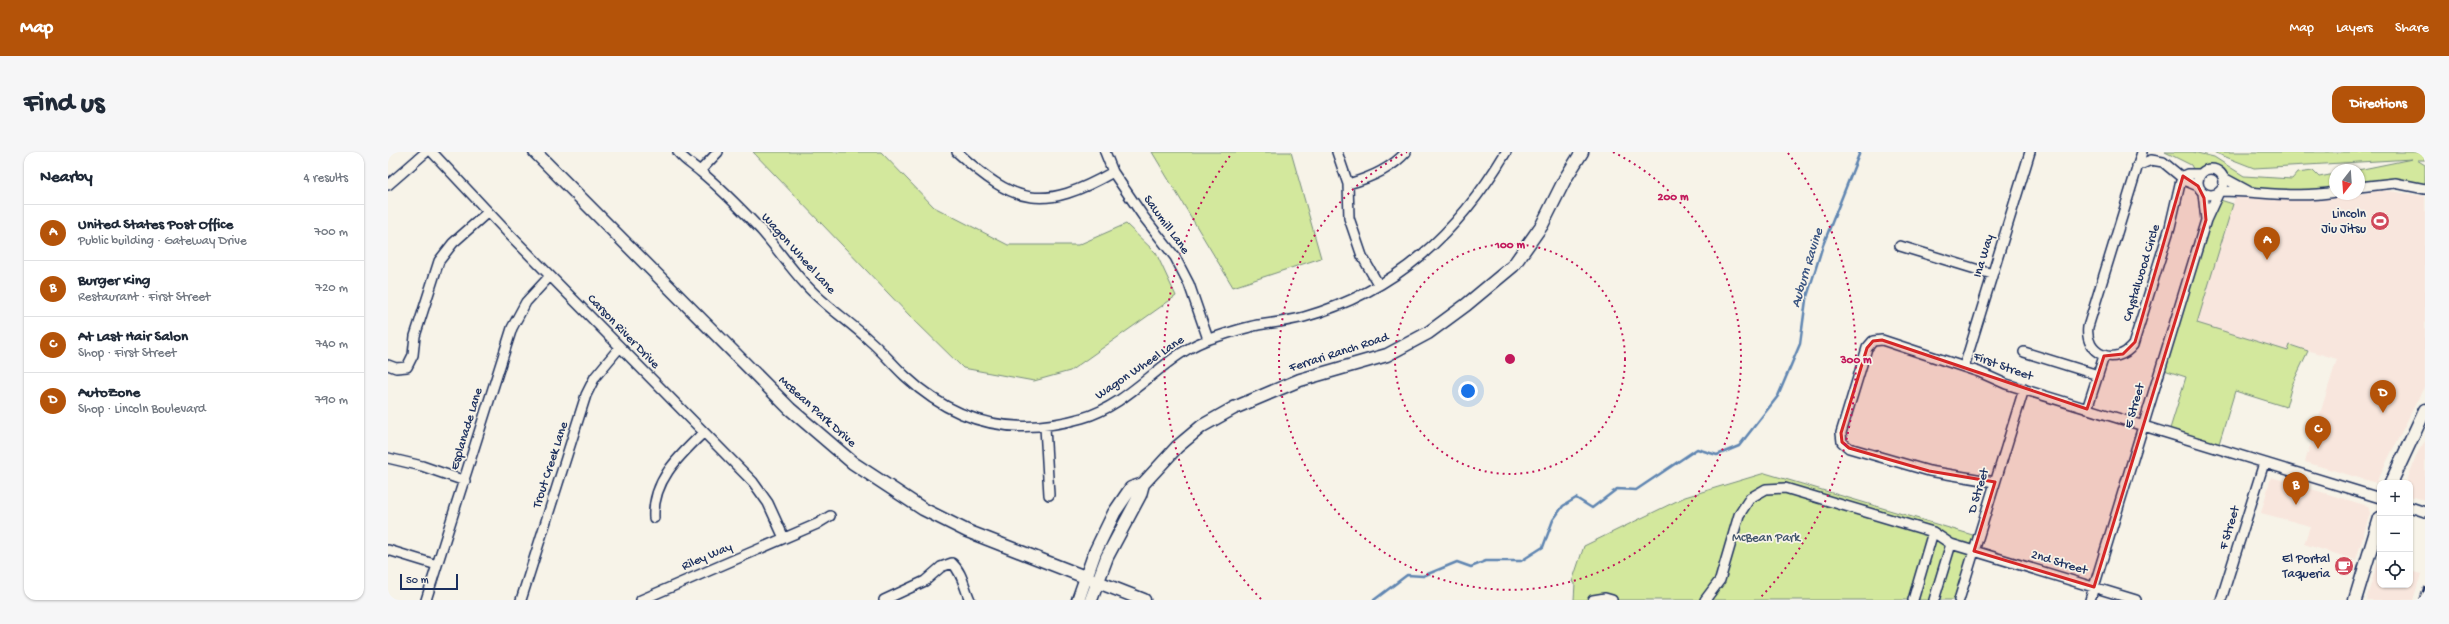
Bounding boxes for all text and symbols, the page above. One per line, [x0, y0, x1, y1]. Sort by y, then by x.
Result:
text: Map [20, 17, 53, 40]
text: Map [2290, 20, 2314, 37]
text: Layers [2336, 20, 2373, 37]
text: Share [2395, 20, 2429, 37]
button: Directions [2332, 86, 2425, 123]
text: Find us [24, 88, 104, 121]
north arrow [2329, 164, 2365, 200]
text: Nearby [40, 168, 93, 188]
text: 4 results [304, 171, 348, 186]
text: 200 m [1658, 191, 1689, 205]
street label: Sawmill Lane [1140, 193, 1193, 258]
place label: Lincoln Jiu Jitsu [2321, 207, 2367, 237]
street label: Wagon Wheel Lane [758, 210, 839, 298]
sports icon: Lincoln Jiu Jitsu [2369, 210, 2391, 232]
text: United States Post Office [78, 216, 233, 234]
street label: Crystalwood Circle [2120, 222, 2164, 323]
text: A [49, 225, 57, 240]
text: 700 m [314, 225, 348, 240]
water label: Auburn Ravine [1788, 226, 1828, 310]
pin: A [2254, 227, 2280, 260]
street label: Ina Way [1970, 232, 1998, 279]
text: Public building · Gateway Drive [78, 234, 247, 249]
text: 100 m [1494, 239, 1525, 253]
text: Burger King [78, 272, 150, 290]
text: B [50, 281, 56, 296]
text: 720 m [315, 281, 348, 296]
text: Restaurant · First Street [78, 290, 210, 305]
street label: Carson River Drive [584, 292, 663, 373]
text: At Last Hair Salon [78, 328, 188, 346]
street label: Ferrari Ranch Road [1287, 329, 1392, 376]
street label: Wagon Wheel Lane [1093, 333, 1188, 403]
text: C [49, 337, 57, 352]
text: 740 m [315, 337, 348, 352]
text: Shop · First Street [78, 346, 176, 361]
street label: First Street [1970, 349, 2036, 385]
centre of rings [1503, 352, 1517, 366]
text: 300 m [1839, 354, 1872, 368]
street label: McBean Park Drive [775, 373, 859, 451]
street label: E Street [2121, 380, 2149, 430]
pin: D [2370, 380, 2396, 413]
your location [1458, 381, 1478, 401]
text: AutoZone [78, 384, 140, 402]
street label: Esplanade Lane [447, 386, 487, 472]
text: D [49, 393, 57, 408]
text: 790 m [315, 393, 348, 408]
text: Shop · Lincoln Boulevard [78, 402, 206, 417]
pin: C [2305, 416, 2331, 449]
street label: Trout Creek Lane [530, 420, 572, 511]
street label: D Street [1965, 465, 1993, 516]
pin: B [2283, 472, 2309, 505]
map controls [2377, 480, 2413, 588]
button: + [2377, 480, 2413, 516]
street label: F Street [2216, 503, 2244, 552]
button: − [2377, 516, 2413, 552]
park label: McBean Park [1732, 531, 1801, 546]
street label: Riley Way [680, 539, 735, 574]
street label: 2nd Street [2029, 547, 2090, 579]
place label: El Portal Taqueria [2282, 552, 2331, 582]
button: locate [2377, 552, 2413, 588]
cafe icon: El Portal Taqueria [2333, 555, 2355, 577]
scale bar [400, 572, 458, 591]
text: 50 m [406, 575, 428, 587]

